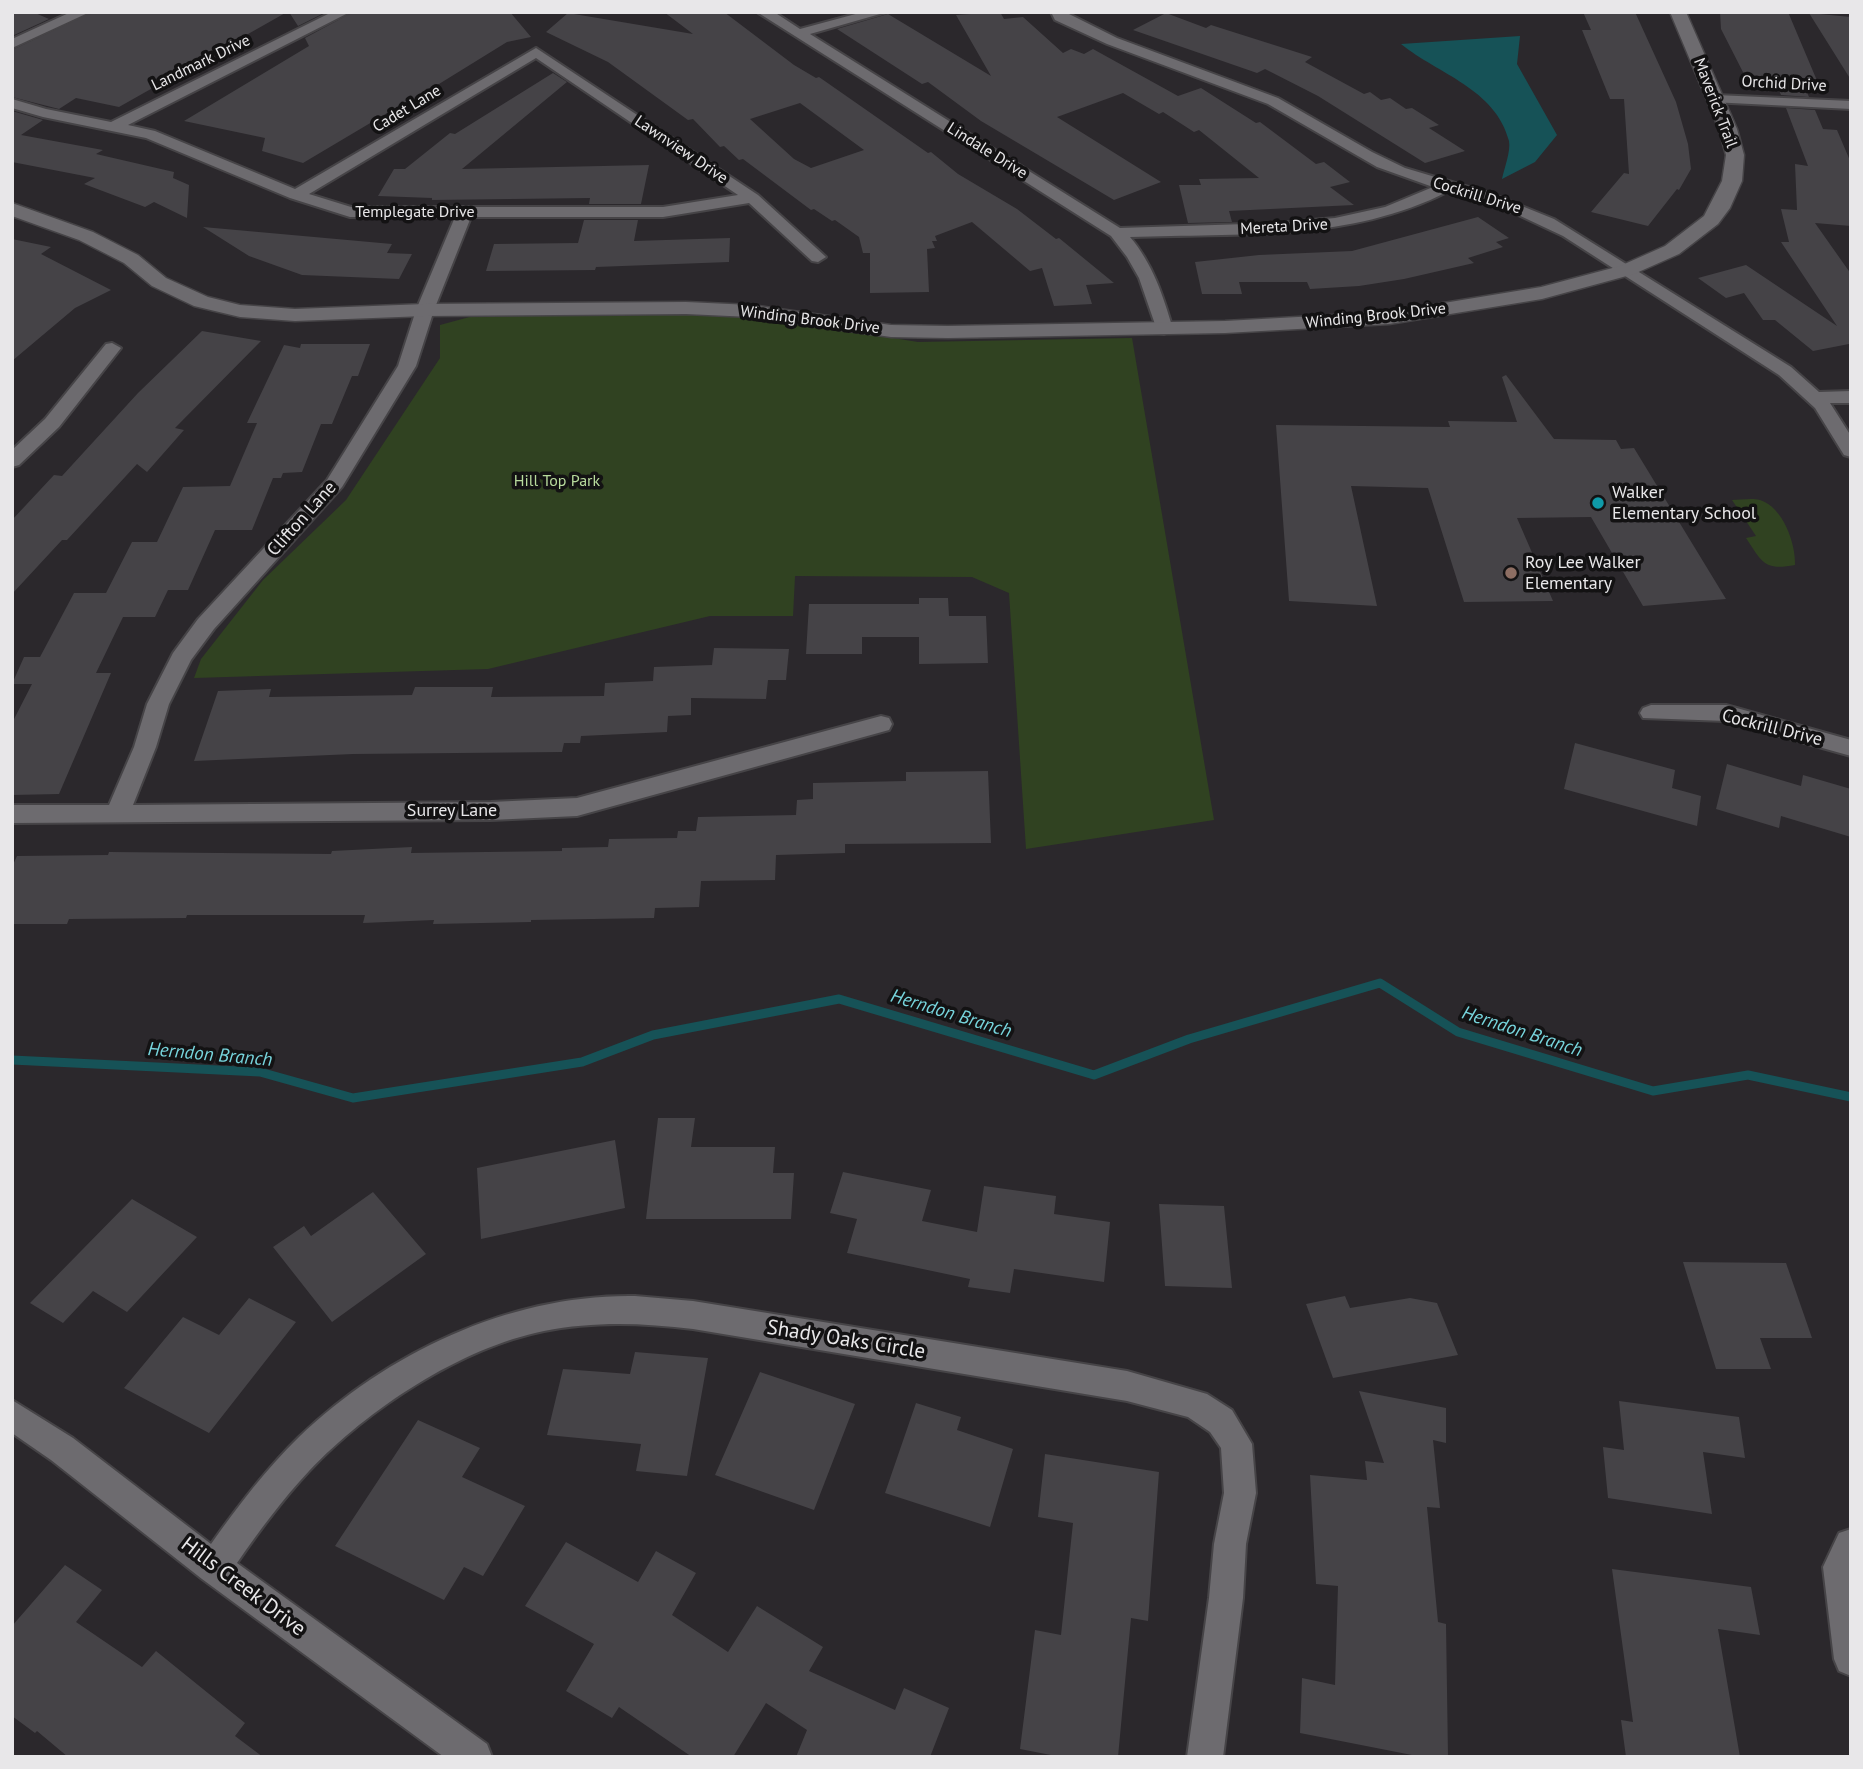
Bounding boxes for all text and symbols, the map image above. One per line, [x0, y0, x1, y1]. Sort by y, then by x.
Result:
street label: Landmark Drive [149, 31, 253, 95]
street label: Maverick Trail [1689, 55, 1741, 151]
street label: Orchid Drive [1741, 72, 1827, 96]
street label: Cadet Lane [369, 81, 445, 137]
street label: Lawnview Drive [631, 112, 731, 188]
street label: Lindale Drive [943, 119, 1031, 183]
street label: Cockrill Drive [1431, 173, 1523, 219]
street label: Templegate Drive [355, 202, 475, 222]
street label: Mereta Drive [1240, 215, 1328, 239]
street label: Winding Brook Drive [1305, 299, 1447, 333]
street label: Winding Brook Drive [739, 302, 881, 338]
park label: Hill Top Park [514, 471, 600, 491]
street label: Clifton Lane [263, 477, 341, 561]
place label: Walker Elementary School [1612, 482, 1756, 524]
marker: Walker Elementary School [1590, 495, 1606, 511]
place label: Roy Lee Walker Elementary [1525, 552, 1641, 594]
marker: Roy Lee Walker Elementary [1503, 565, 1519, 581]
street label: Cockrill Drive [1720, 705, 1824, 751]
street label: Surrey Lane [407, 800, 497, 822]
water label: Herndon Branch [888, 985, 1014, 1043]
water label: Herndon Branch [1459, 1002, 1585, 1062]
water label: Herndon Branch [147, 1038, 273, 1072]
street label: Shady Oaks Circle [765, 1315, 927, 1365]
street label: Hills Creek Drive [176, 1532, 310, 1642]

